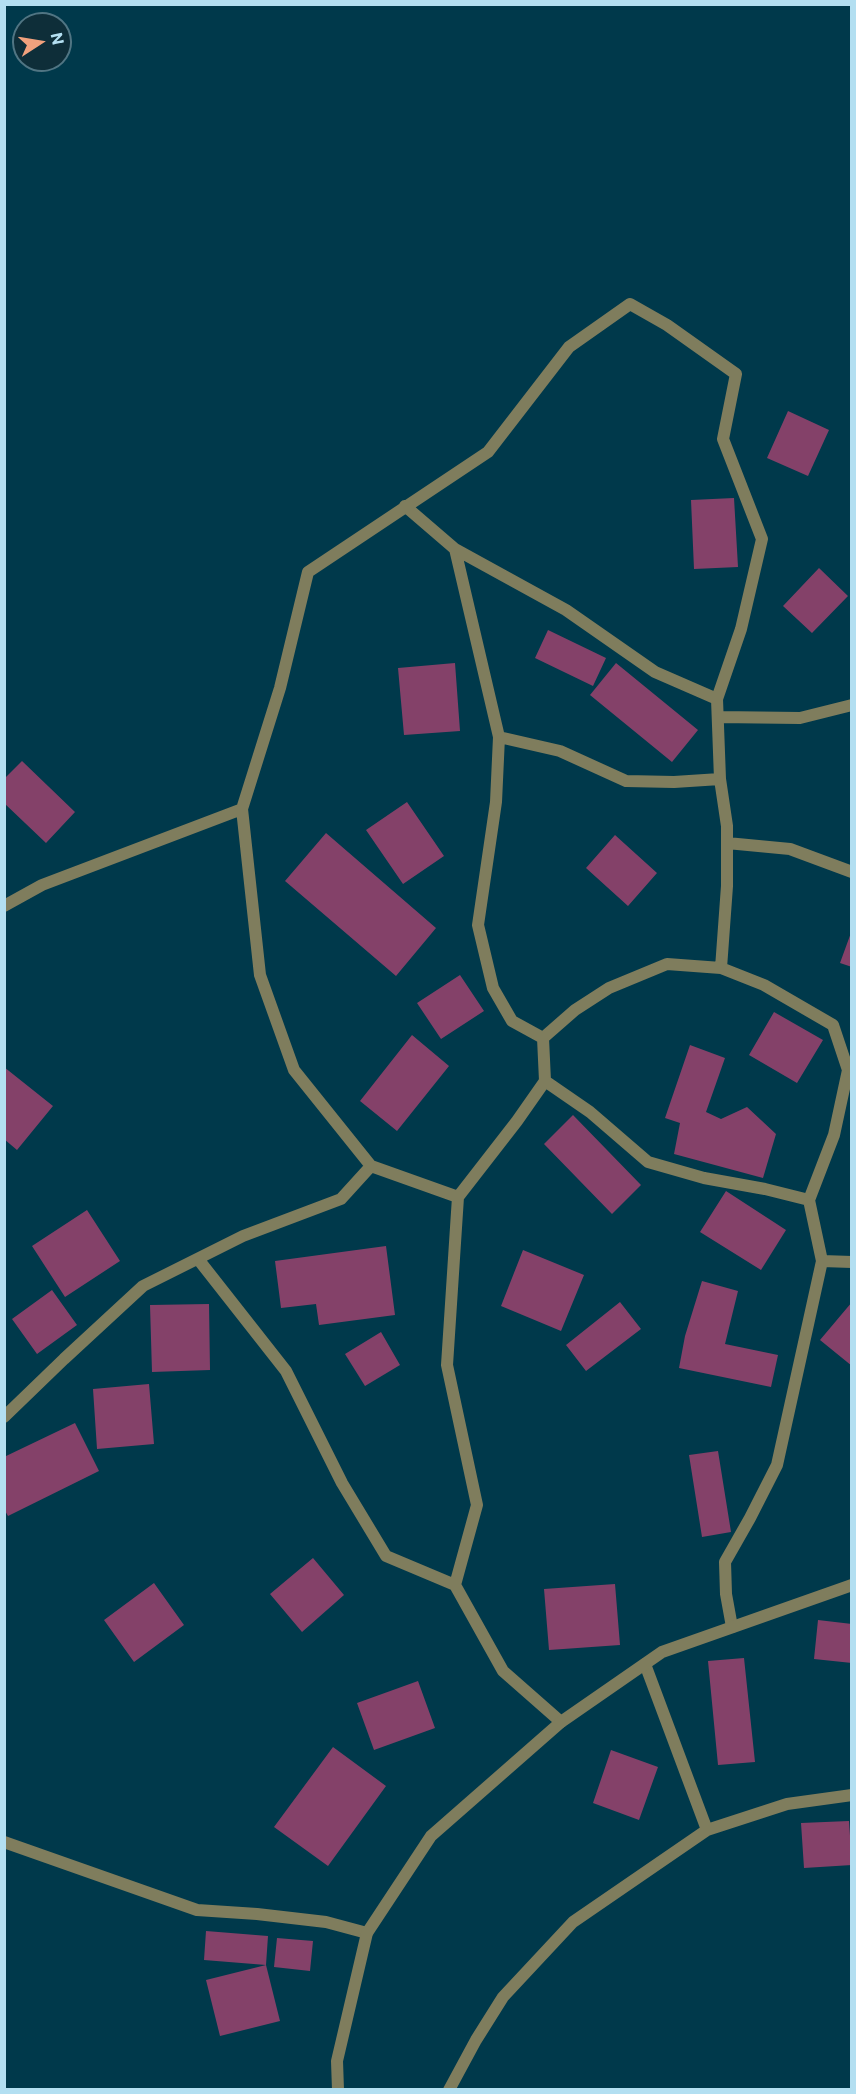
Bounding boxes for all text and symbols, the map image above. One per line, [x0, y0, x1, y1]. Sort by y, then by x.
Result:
north arrow [12, 12, 72, 72]
text: N [48, 31, 69, 46]

